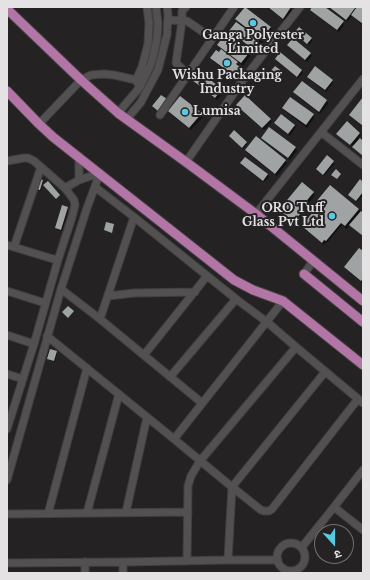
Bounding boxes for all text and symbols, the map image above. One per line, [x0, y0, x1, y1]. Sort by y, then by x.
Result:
marker: Ganga Polyester Limited [248, 18, 258, 28]
place label: Ganga Polyester Limited [202, 29, 304, 57]
marker: Wishu Packaging Industry [222, 58, 232, 68]
place label: Wishu Packaging Industry [172, 69, 282, 97]
place label: Lumisa [193, 105, 241, 119]
marker: Lumisa [180, 107, 190, 117]
place label: ORO Tuff Glass Pvt Ltd [242, 202, 324, 230]
marker: ORO Tuff Glass Pvt Ltd [327, 211, 337, 221]
north arrow [314, 524, 354, 564]
text: उ [332, 547, 343, 562]

